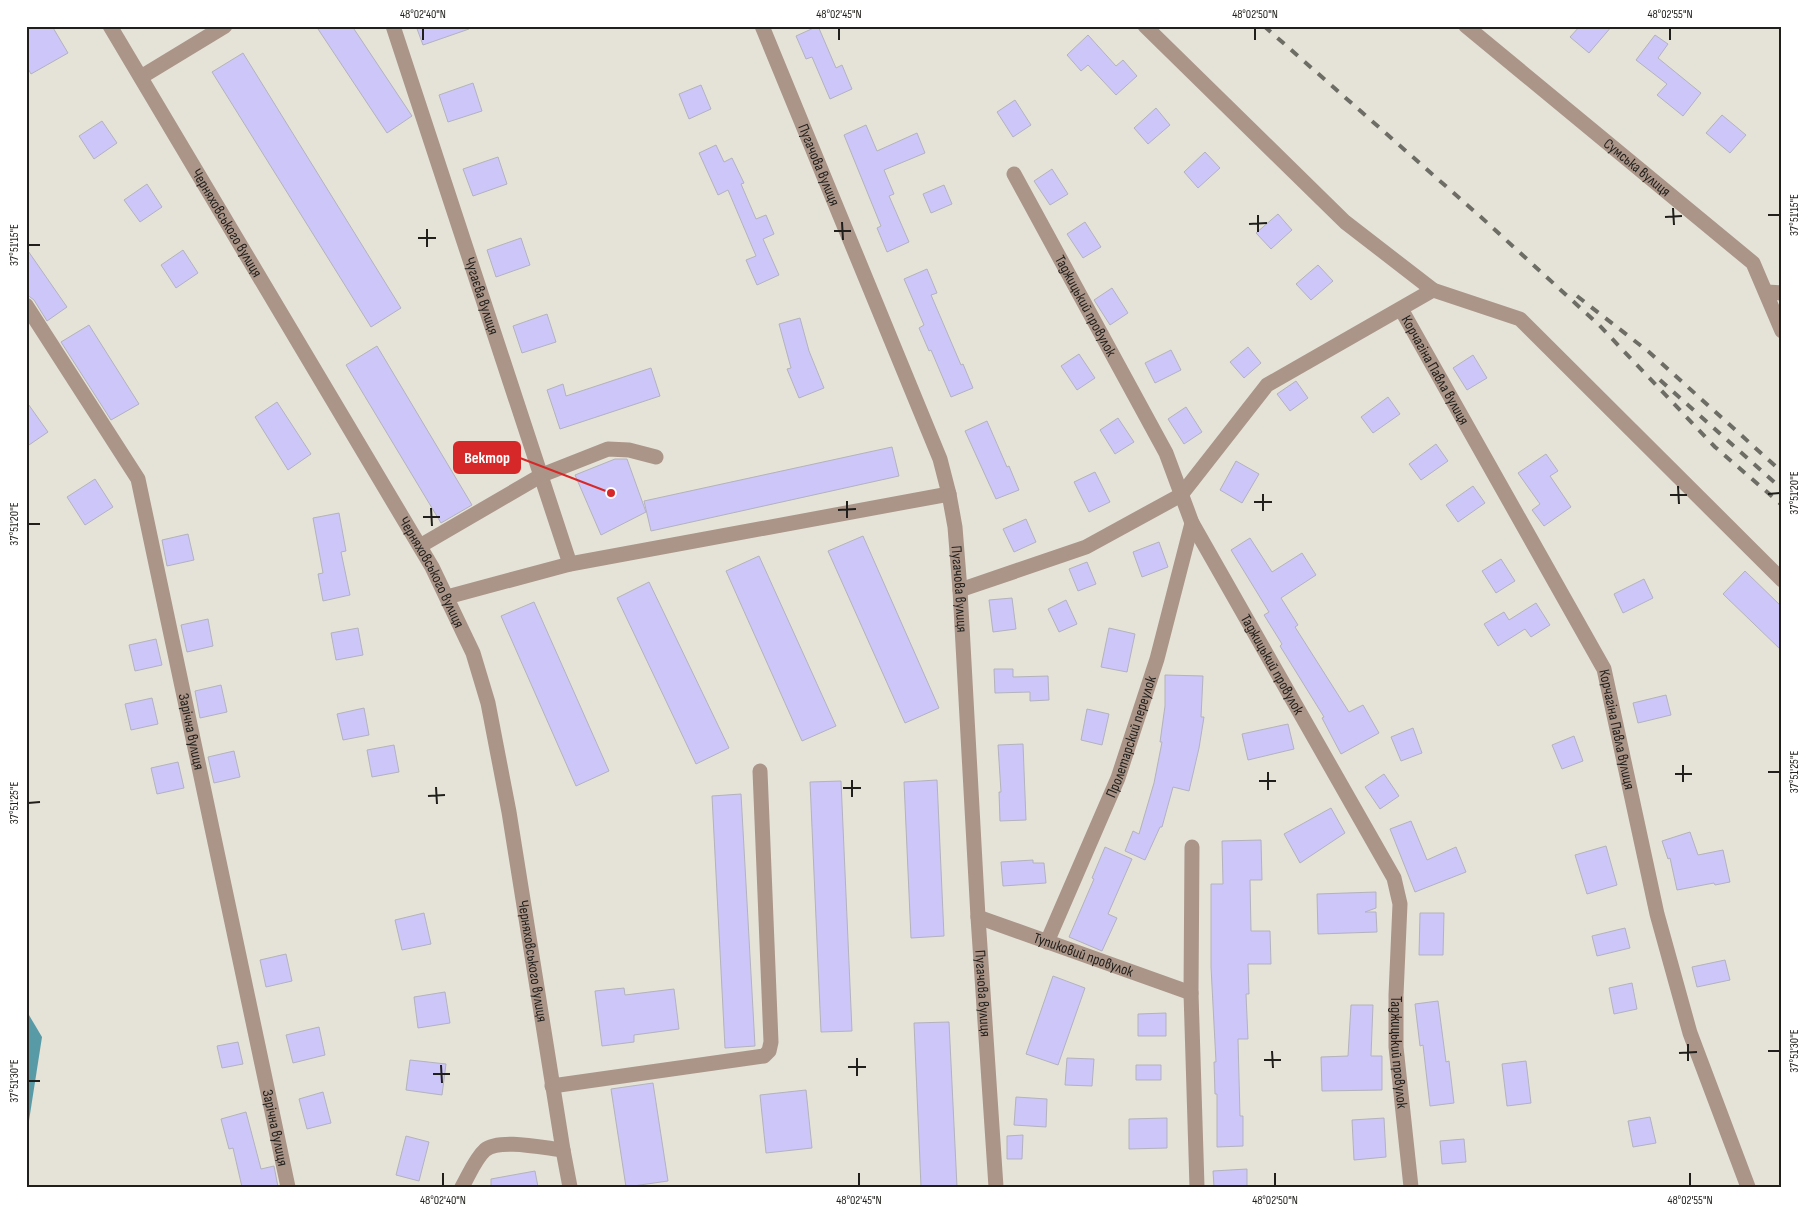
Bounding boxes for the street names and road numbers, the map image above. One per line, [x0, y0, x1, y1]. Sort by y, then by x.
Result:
street label: Пугачова вулиця [793, 121, 844, 209]
street label: Сумська вулиця [1599, 134, 1675, 201]
street label: Черняховського вулиця [187, 165, 266, 281]
street label: Таджицький провулок [1050, 252, 1121, 360]
street label: Чугаєва вулиця [460, 255, 503, 337]
street label: Корчагіна Павла вулиця [1397, 312, 1473, 428]
street label: Черняховського вулиця [394, 513, 469, 631]
street label: Пугачова вулиця [947, 545, 971, 633]
street label: Таджицький провулок [1236, 611, 1308, 718]
street label: Корчагіна Павла вулиця [1594, 667, 1639, 791]
street label: Пролетарский переулок [1102, 673, 1161, 801]
street label: Зарічна вулиця [174, 692, 208, 772]
street label: Черняховського вулиця [513, 899, 551, 1024]
street label: Тупиковий провулок [1031, 929, 1136, 982]
street label: Пугачова вулиця [970, 949, 995, 1037]
street label: Таджицький провулок [1386, 996, 1412, 1110]
street label: Зарічна вулиця [258, 1088, 292, 1168]

